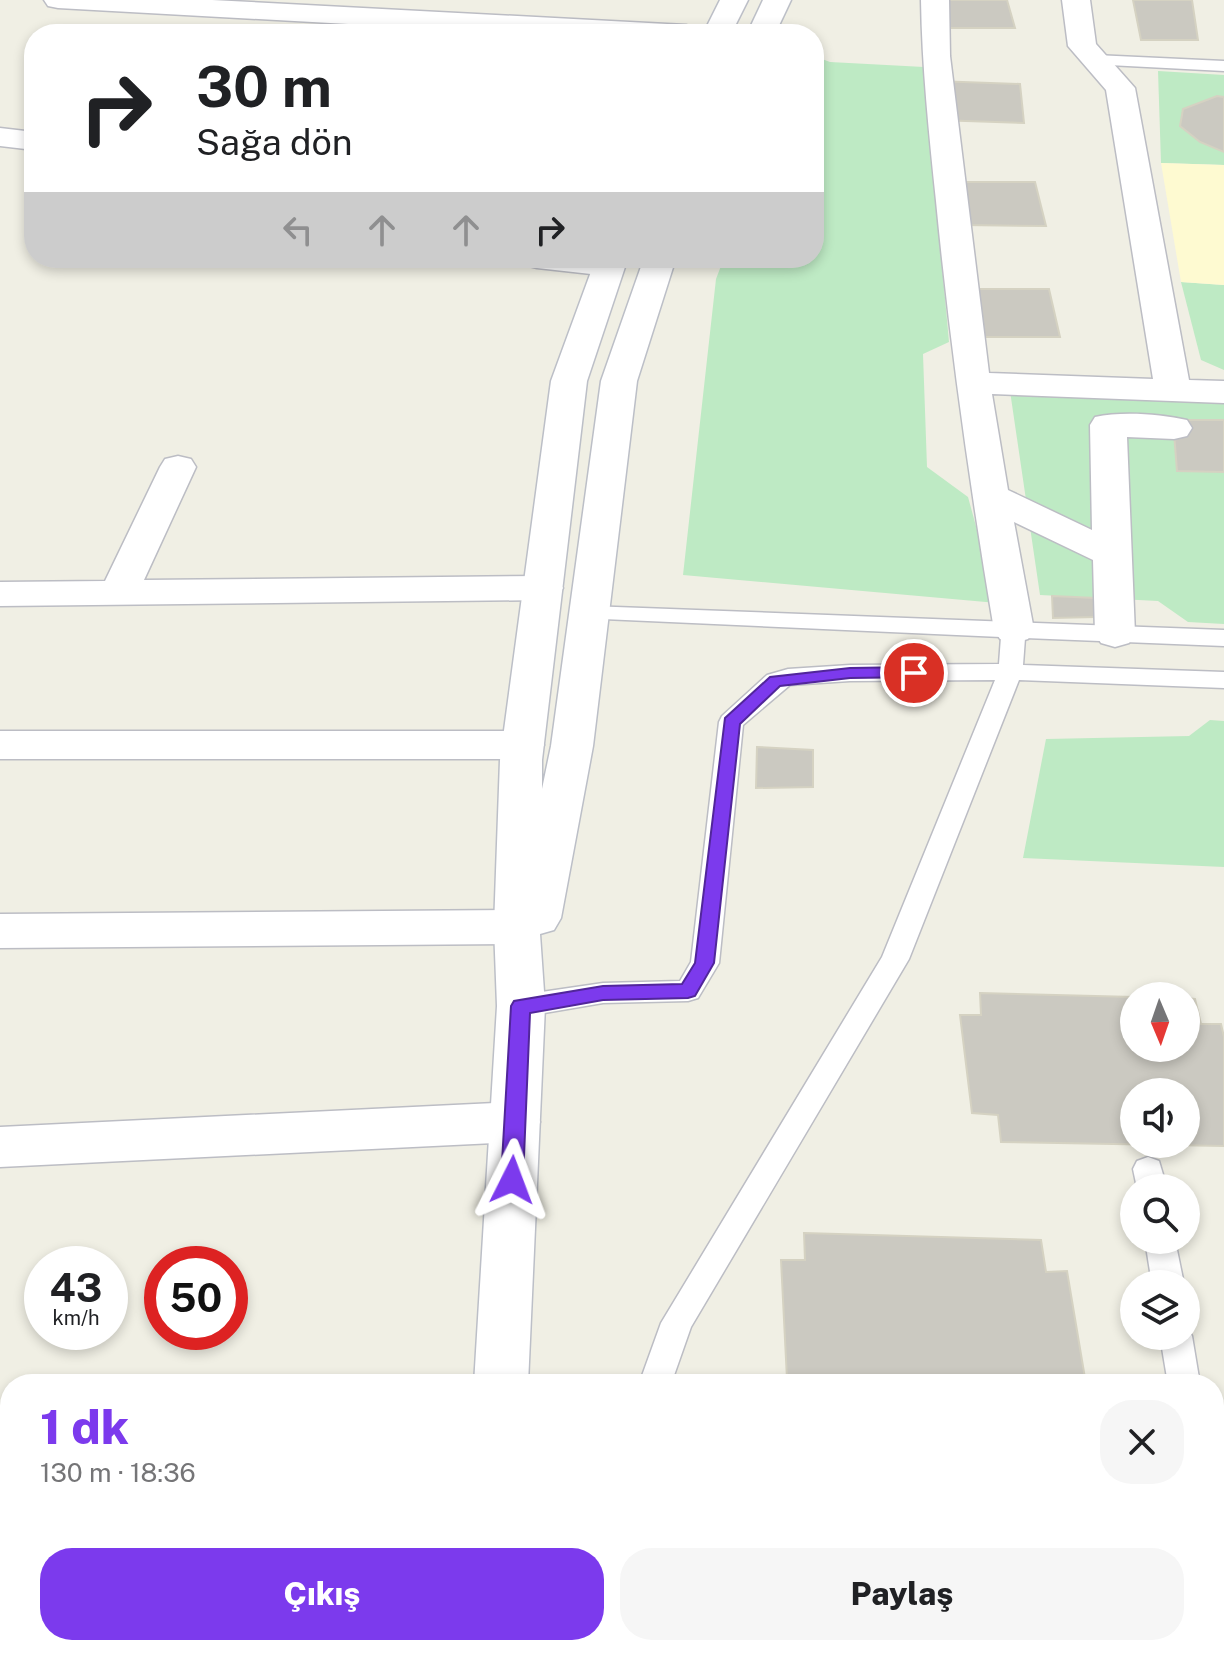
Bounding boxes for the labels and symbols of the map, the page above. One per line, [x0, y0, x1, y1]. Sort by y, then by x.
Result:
pin [880, 639, 948, 707]
north arrow [1120, 982, 1200, 1062]
position arrow [470, 1138, 554, 1222]
speed limit sign: 50 [144, 1246, 248, 1350]

